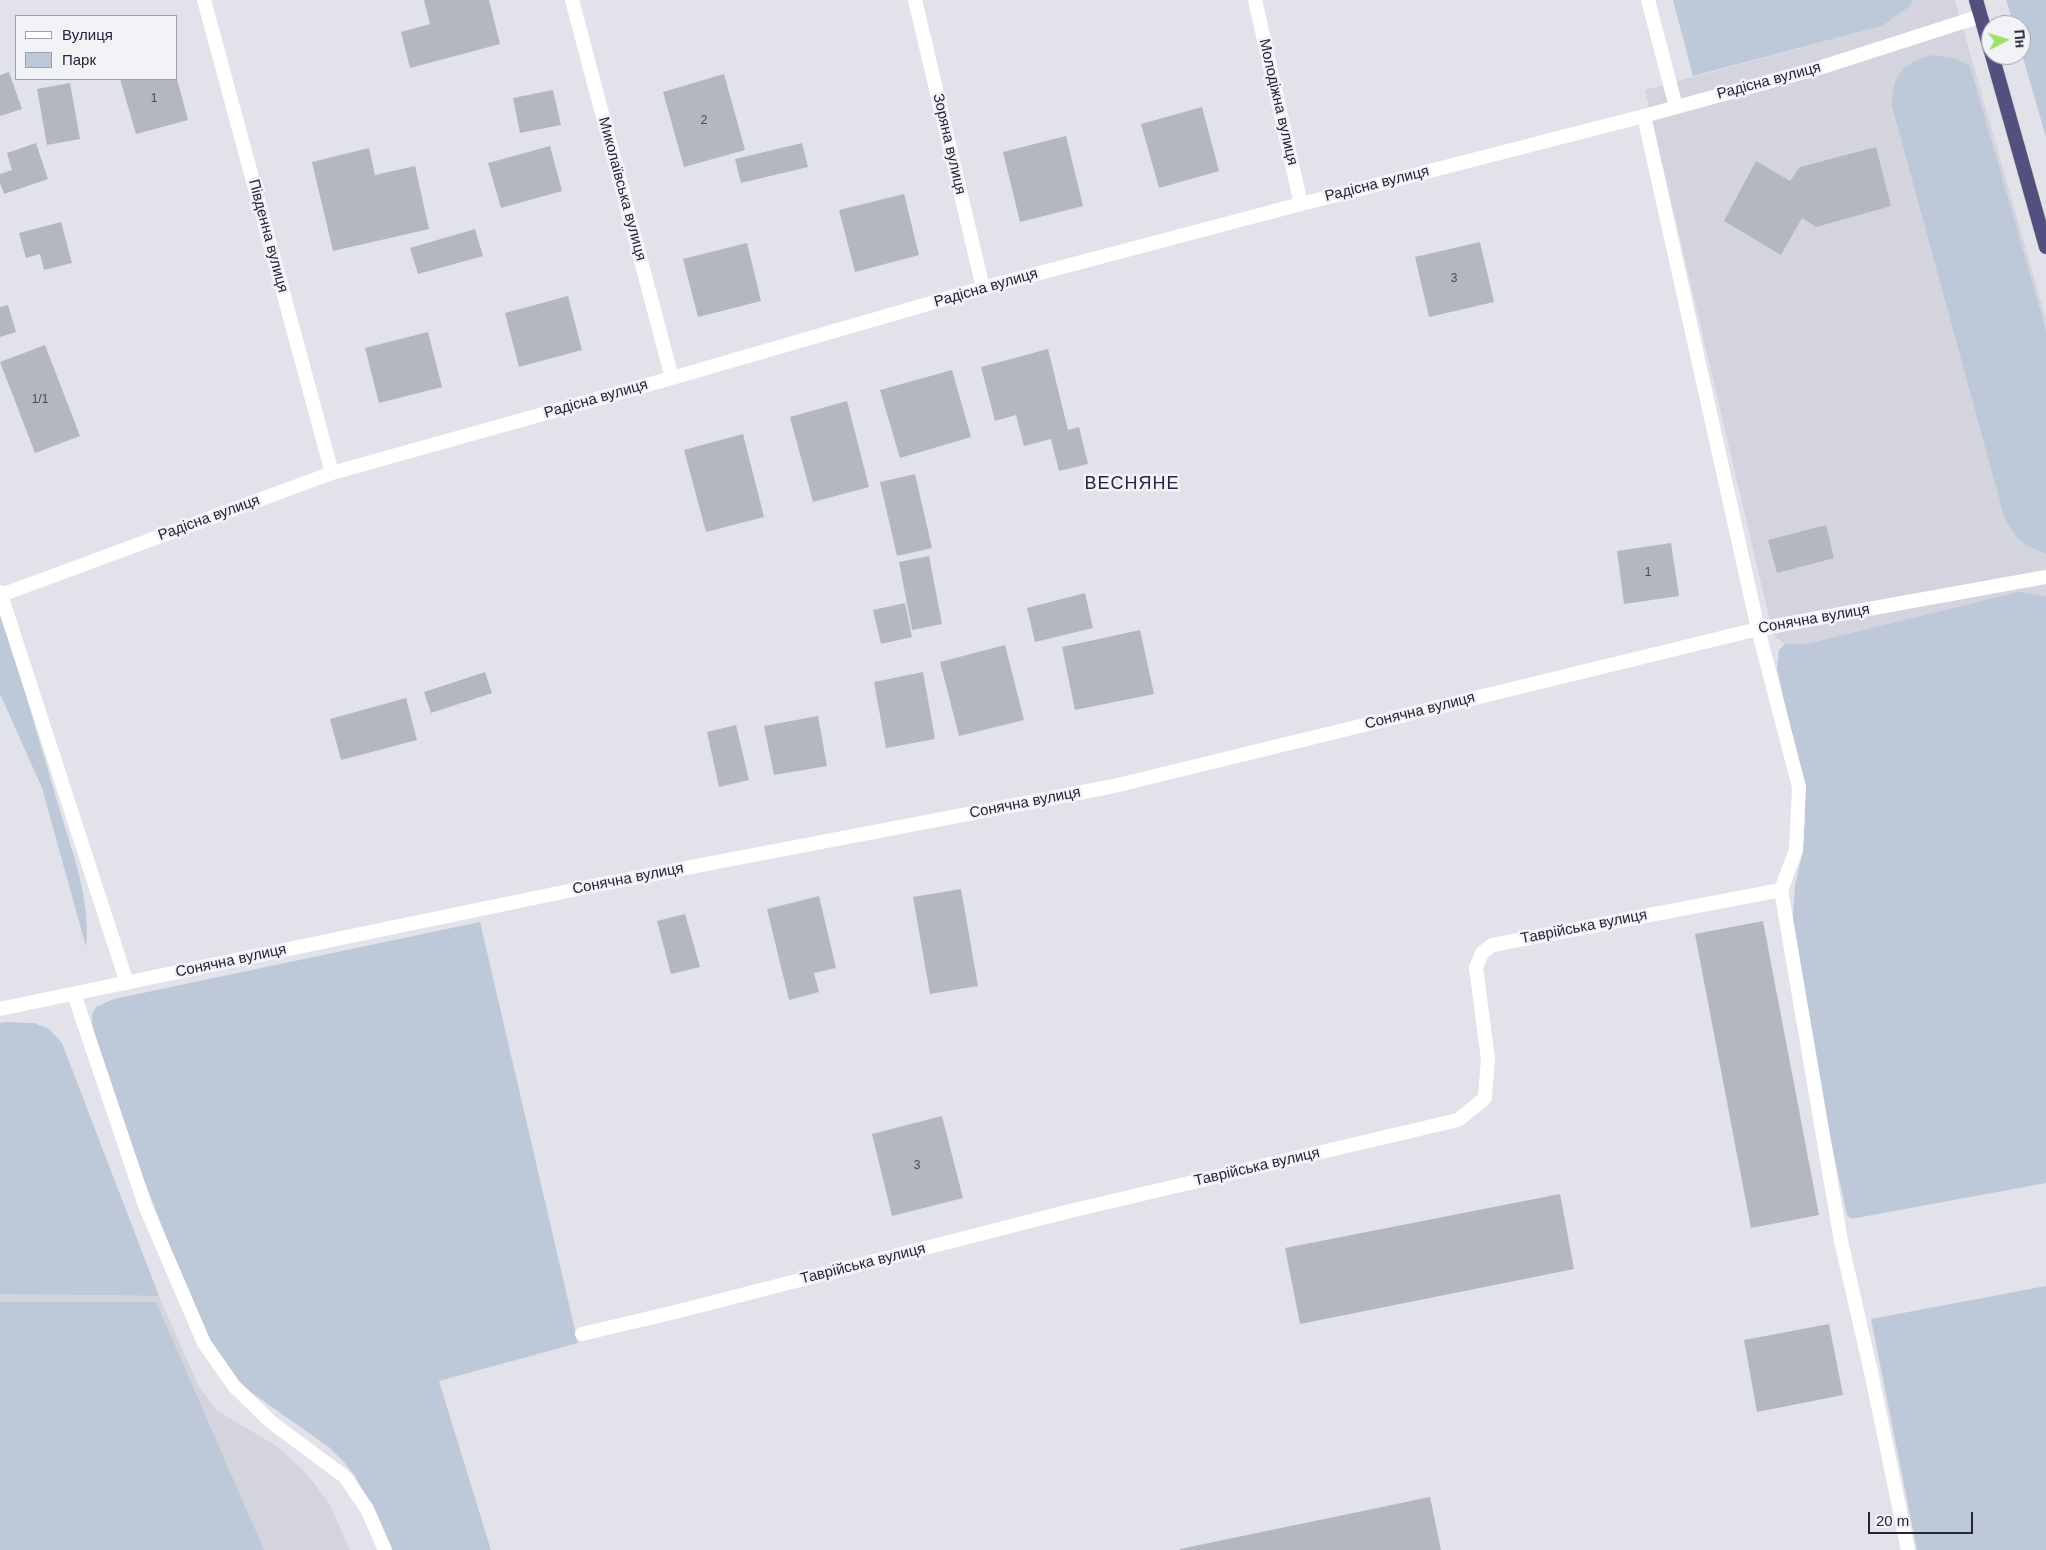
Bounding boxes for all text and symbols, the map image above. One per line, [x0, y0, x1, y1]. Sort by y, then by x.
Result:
legend [15, 15, 178, 80]
north arrow [1981, 15, 2031, 65]
text: Вулиця [62, 26, 113, 43]
text: Пн [2011, 29, 2029, 49]
street label: Молодіжна вулиця [1255, 37, 1301, 167]
text: Парк [62, 51, 96, 68]
street label: Радісна вулиця [1715, 58, 1823, 104]
house number: 1 [151, 92, 157, 106]
street label: Зоряна вулиця [929, 92, 969, 196]
house number: 2 [701, 114, 707, 128]
street label: Миколаївська вулиця [594, 115, 650, 263]
street label: Радісна вулиця [1323, 162, 1431, 206]
street label: Південна вулиця [244, 177, 292, 295]
street label: Радісна вулиця [932, 265, 1040, 311]
house number: 3 [1451, 272, 1457, 286]
street label: Радісна вулиця [542, 376, 650, 422]
house number: 1/1 [32, 393, 48, 407]
district label: ВЕСНЯНЕ [1084, 473, 1180, 495]
street label: Радісна вулиця [156, 491, 262, 545]
house number: 1 [1645, 566, 1651, 580]
street label: Сонячна вулиця [1757, 600, 1871, 638]
street label: Сонячна вулиця [1363, 689, 1477, 733]
street label: Сонячна вулиця [968, 783, 1082, 823]
street label: Сонячна вулиця [571, 859, 685, 899]
street label: Таврійська вулиця [1519, 906, 1649, 948]
street label: Сонячна вулиця [174, 940, 288, 982]
street label: Таврійська вулиця [1193, 1144, 1321, 1190]
house number: 3 [914, 1159, 920, 1173]
street label: Таврійська вулиця [799, 1240, 927, 1288]
scale bar [1871, 1502, 1976, 1534]
text: 20 m [1876, 1512, 1909, 1529]

